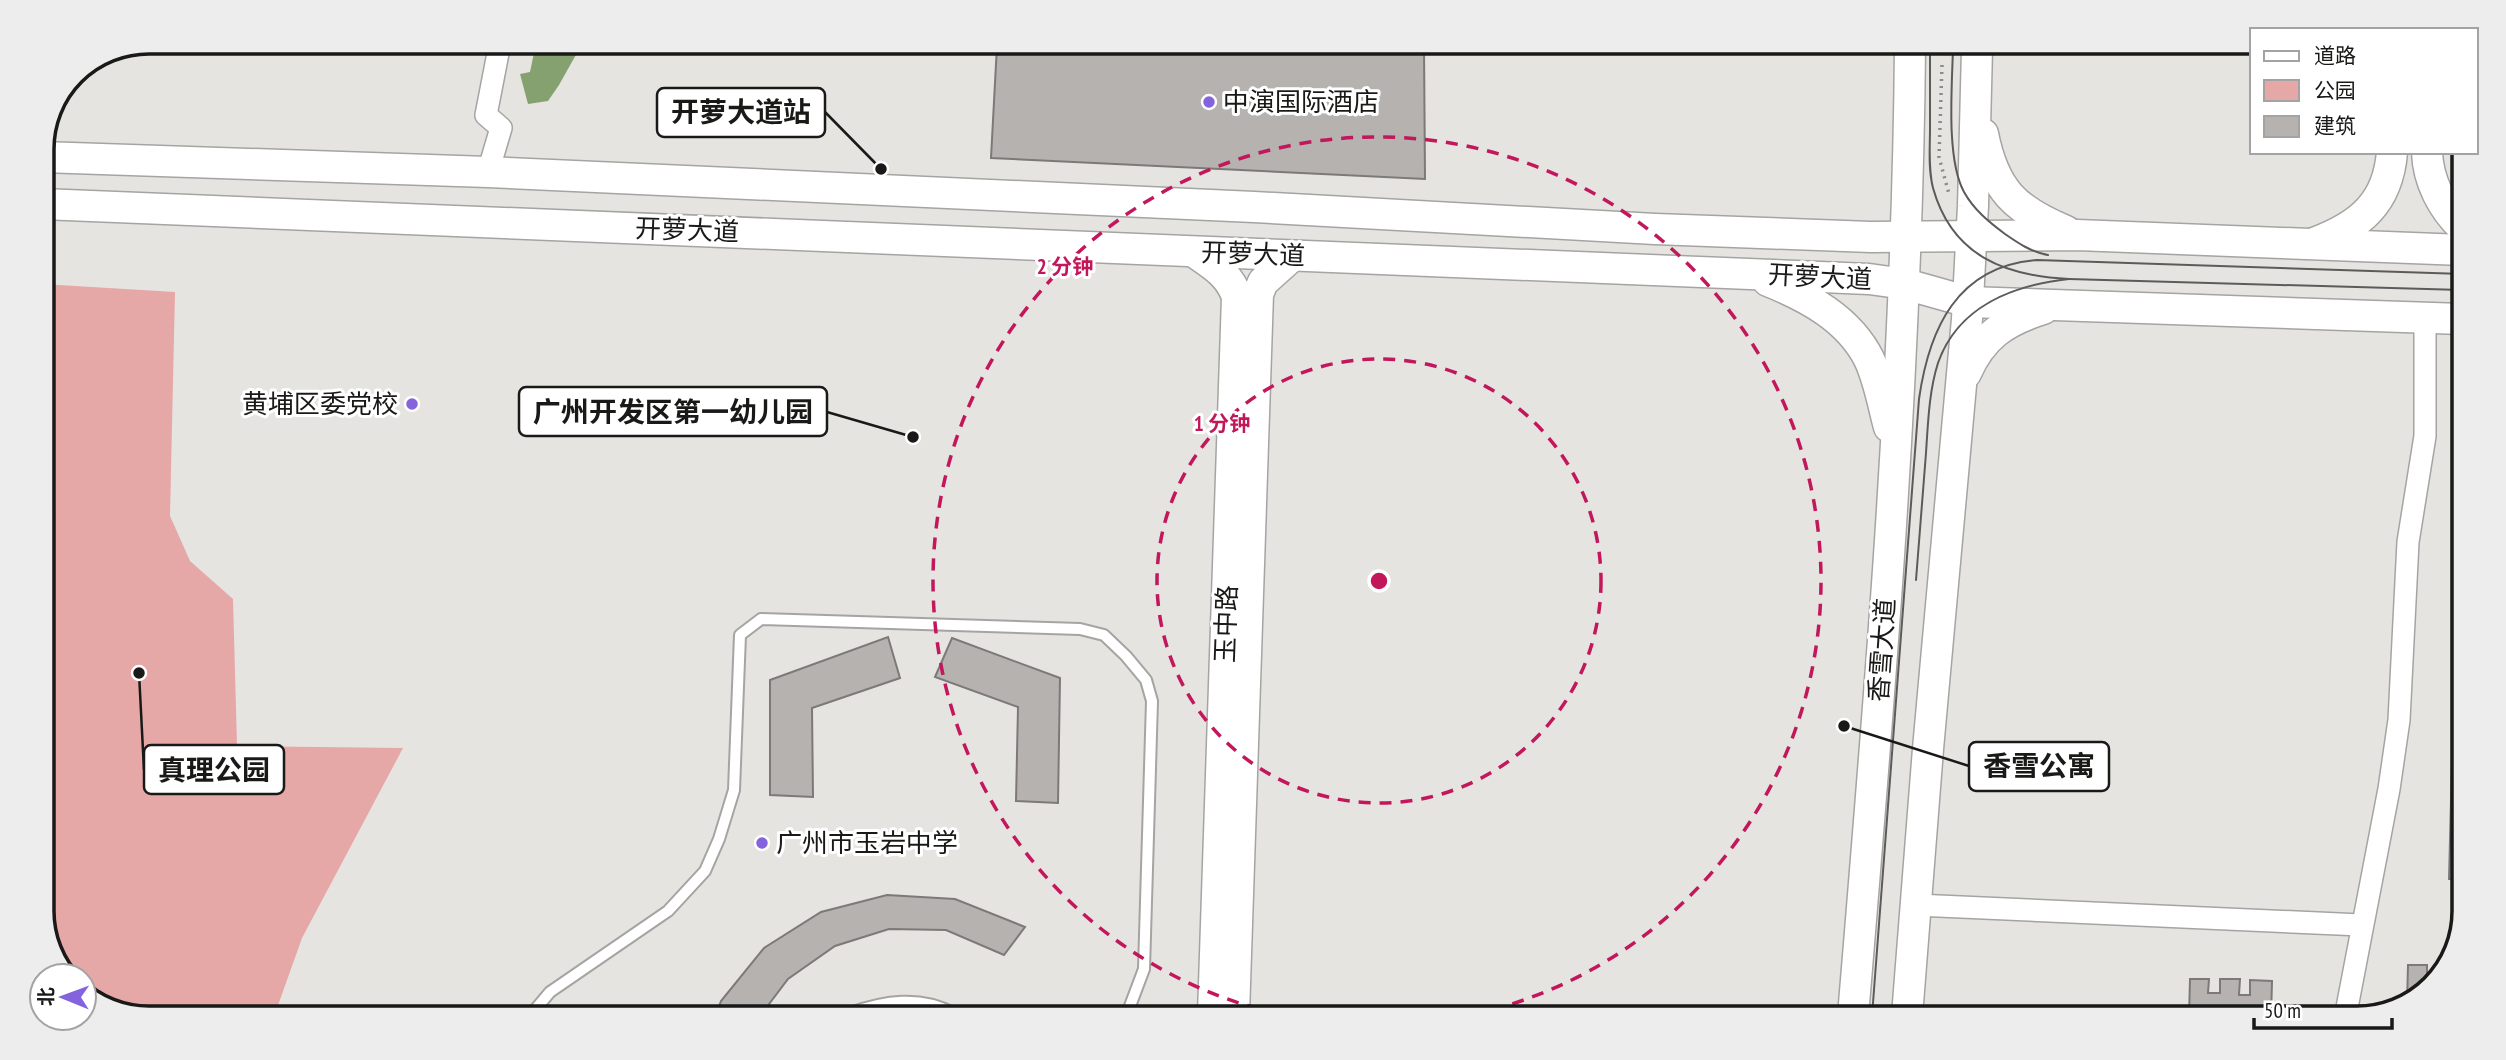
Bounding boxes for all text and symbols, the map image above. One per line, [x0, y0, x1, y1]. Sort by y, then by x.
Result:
legend [2250, 28, 2478, 154]
text: 道路 [2314, 42, 2356, 69]
text: 公园 [2314, 77, 2356, 104]
place label: 中演国际酒店 [1223, 85, 1379, 118]
callout: 开萝大道站 [657, 88, 825, 137]
text: 开萝大道站 [671, 93, 811, 130]
marker: 中演国际酒店 [1201, 94, 1217, 110]
text: 建筑 [2314, 112, 2356, 139]
street label: 开萝大道 [634, 211, 740, 248]
street label: 开萝大道 [1200, 235, 1306, 272]
text: 2 分钟 [1037, 253, 1093, 280]
street label: 开萝大道 [1767, 257, 1873, 296]
place label: 黄埔区委党校 [242, 387, 398, 420]
callout: 广州开发区第一幼儿园 [519, 387, 827, 436]
text: 广州开发区第一幼儿园 [533, 393, 813, 430]
marker: 黄埔区委党校 [404, 396, 420, 412]
text: 1 分钟 [1194, 410, 1250, 437]
centre of rings [1367, 569, 1391, 593]
street label: 玉中路 [1208, 584, 1243, 664]
street label: 香雪大道 [1861, 597, 1902, 703]
callout: 香雪公寓 [1969, 742, 2109, 791]
callout: 真理公园 [144, 745, 284, 794]
text: 香雪公寓 [1983, 747, 2095, 784]
text: 真理公园 [158, 751, 270, 788]
place label: 广州市玉岩中学 [776, 826, 958, 859]
marker: 广州市玉岩中学 [754, 835, 770, 851]
north arrow [28, 962, 98, 1032]
scale bar [2254, 986, 2392, 1030]
text: 北 [34, 987, 58, 1006]
text: 50 m [2264, 997, 2301, 1024]

